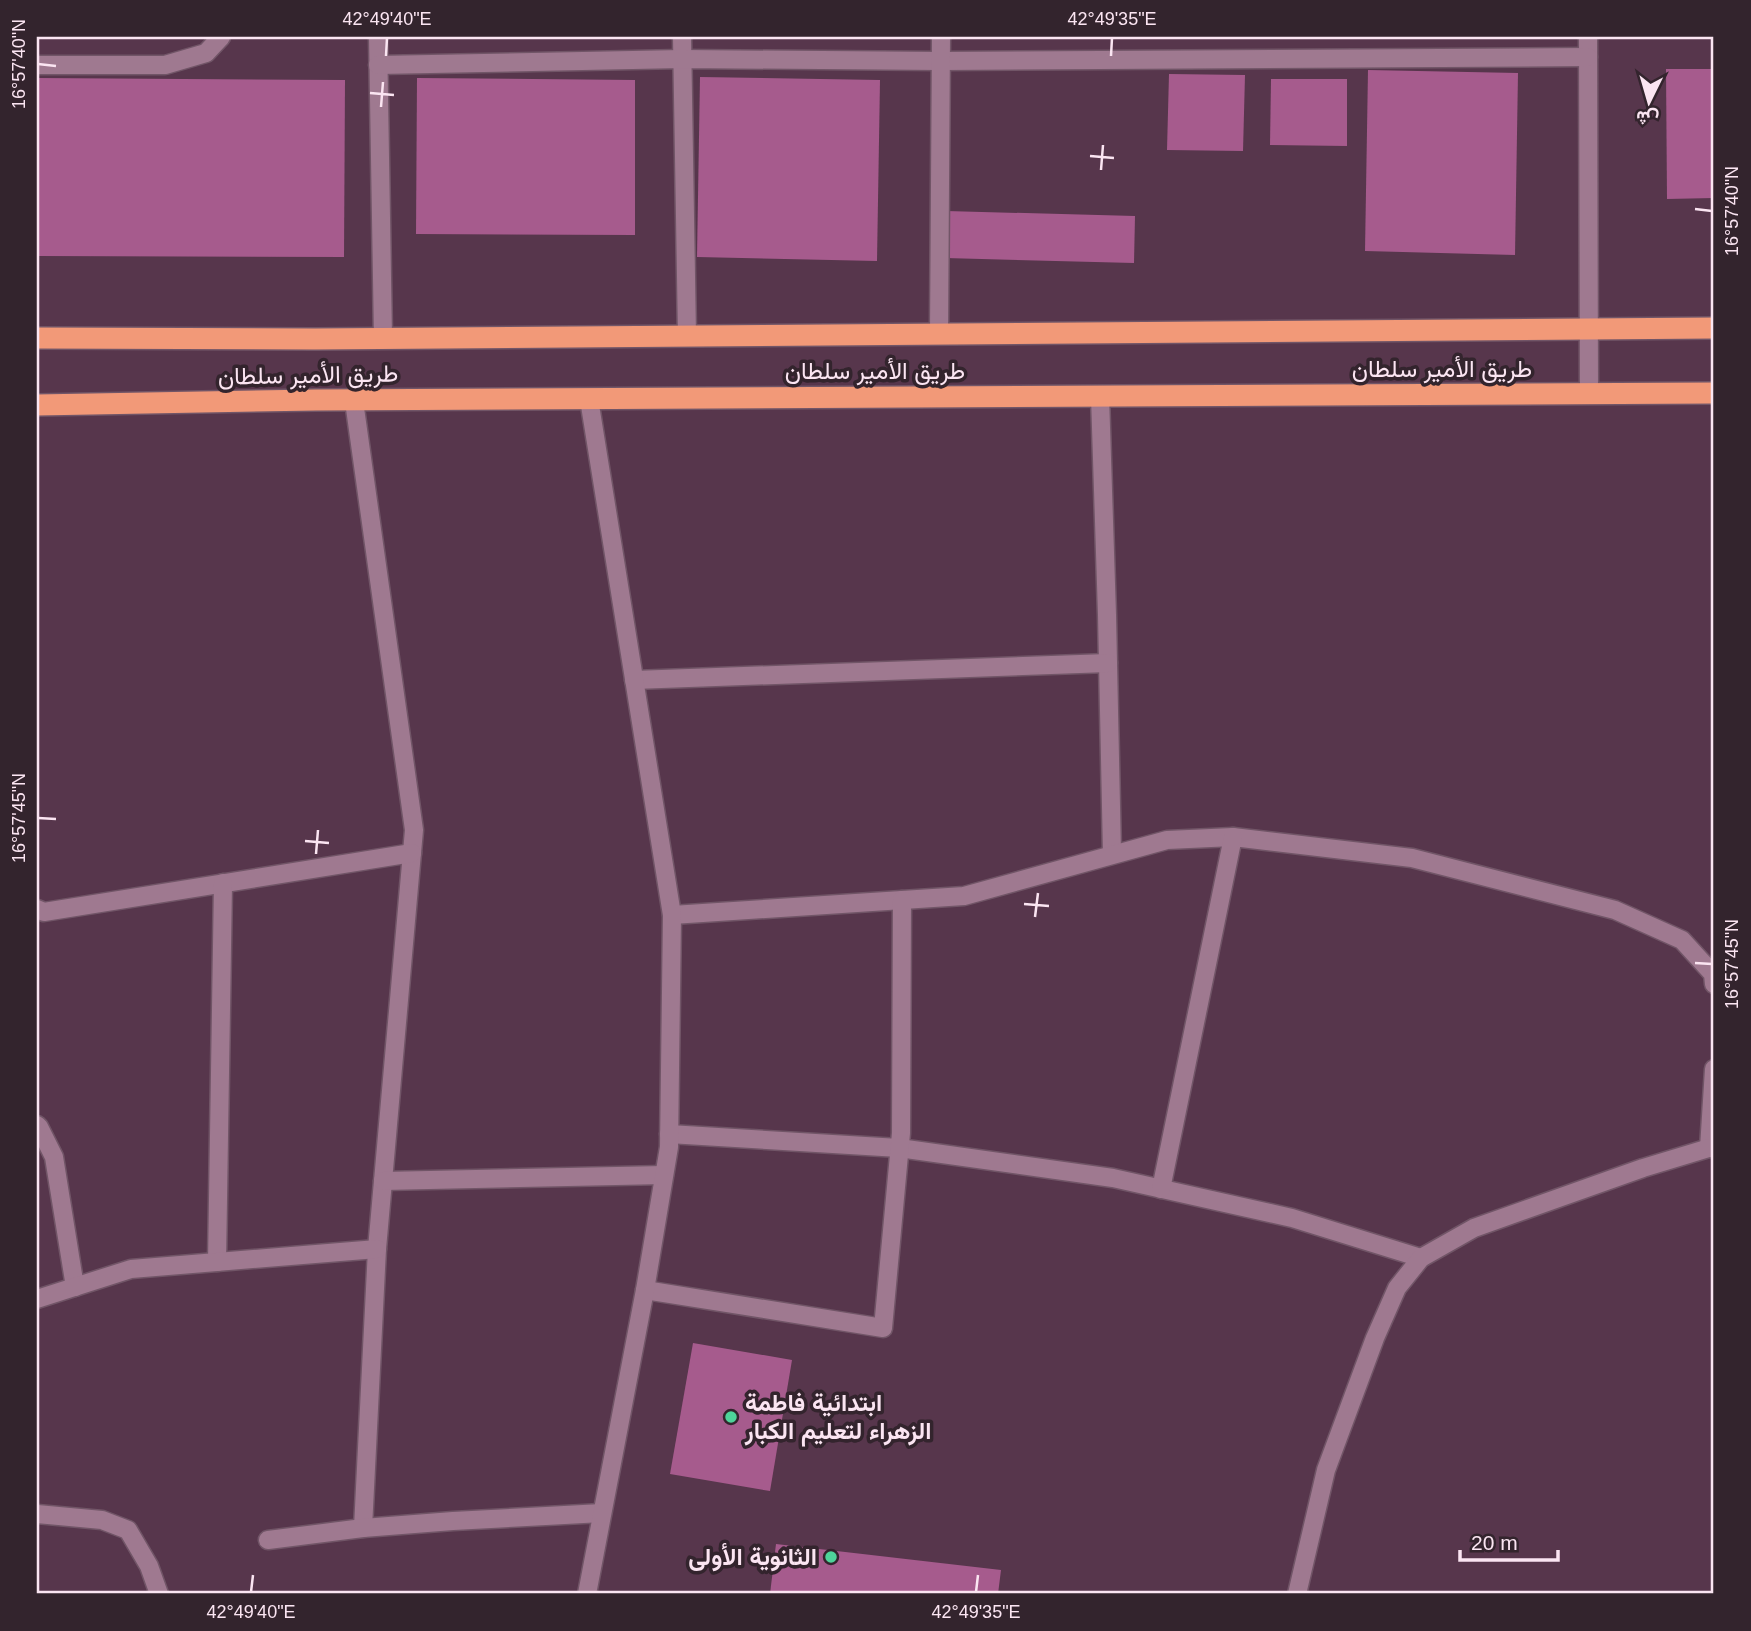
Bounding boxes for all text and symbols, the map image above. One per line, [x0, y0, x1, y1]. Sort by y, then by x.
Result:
text: 42°49'40"E [342, 9, 432, 29]
text: 42°49'35"E [1067, 9, 1157, 29]
text: 16°57'40"N [9, 19, 29, 109]
north arrow [1614, 66, 1684, 136]
text: ش [1635, 106, 1660, 130]
text: 16°57'40"N [1722, 166, 1742, 256]
street label: طريق الأمير سلطان [1352, 355, 1532, 384]
street label: طريق الأمير سلطان [785, 357, 965, 386]
street label: طريق الأمير سلطان [218, 359, 398, 392]
text: 16°57'45"N [9, 773, 29, 863]
text: 16°57'45"N [1722, 919, 1742, 1009]
place label: ابتدائية فاطمة الزهراء لتعليم الكبار [744, 1389, 931, 1447]
marker: ابتدائية فاطمة الزهراء لتعليم الكبار [723, 1409, 739, 1425]
scale bar [1460, 1519, 1558, 1563]
text: 20 m [1471, 1531, 1518, 1554]
place label: الثانوية الأولى [688, 1542, 817, 1572]
marker: الثانوية الأولى [823, 1549, 839, 1565]
text: 42°49'40"E [206, 1602, 296, 1622]
text: 42°49'35"E [931, 1602, 1021, 1622]

